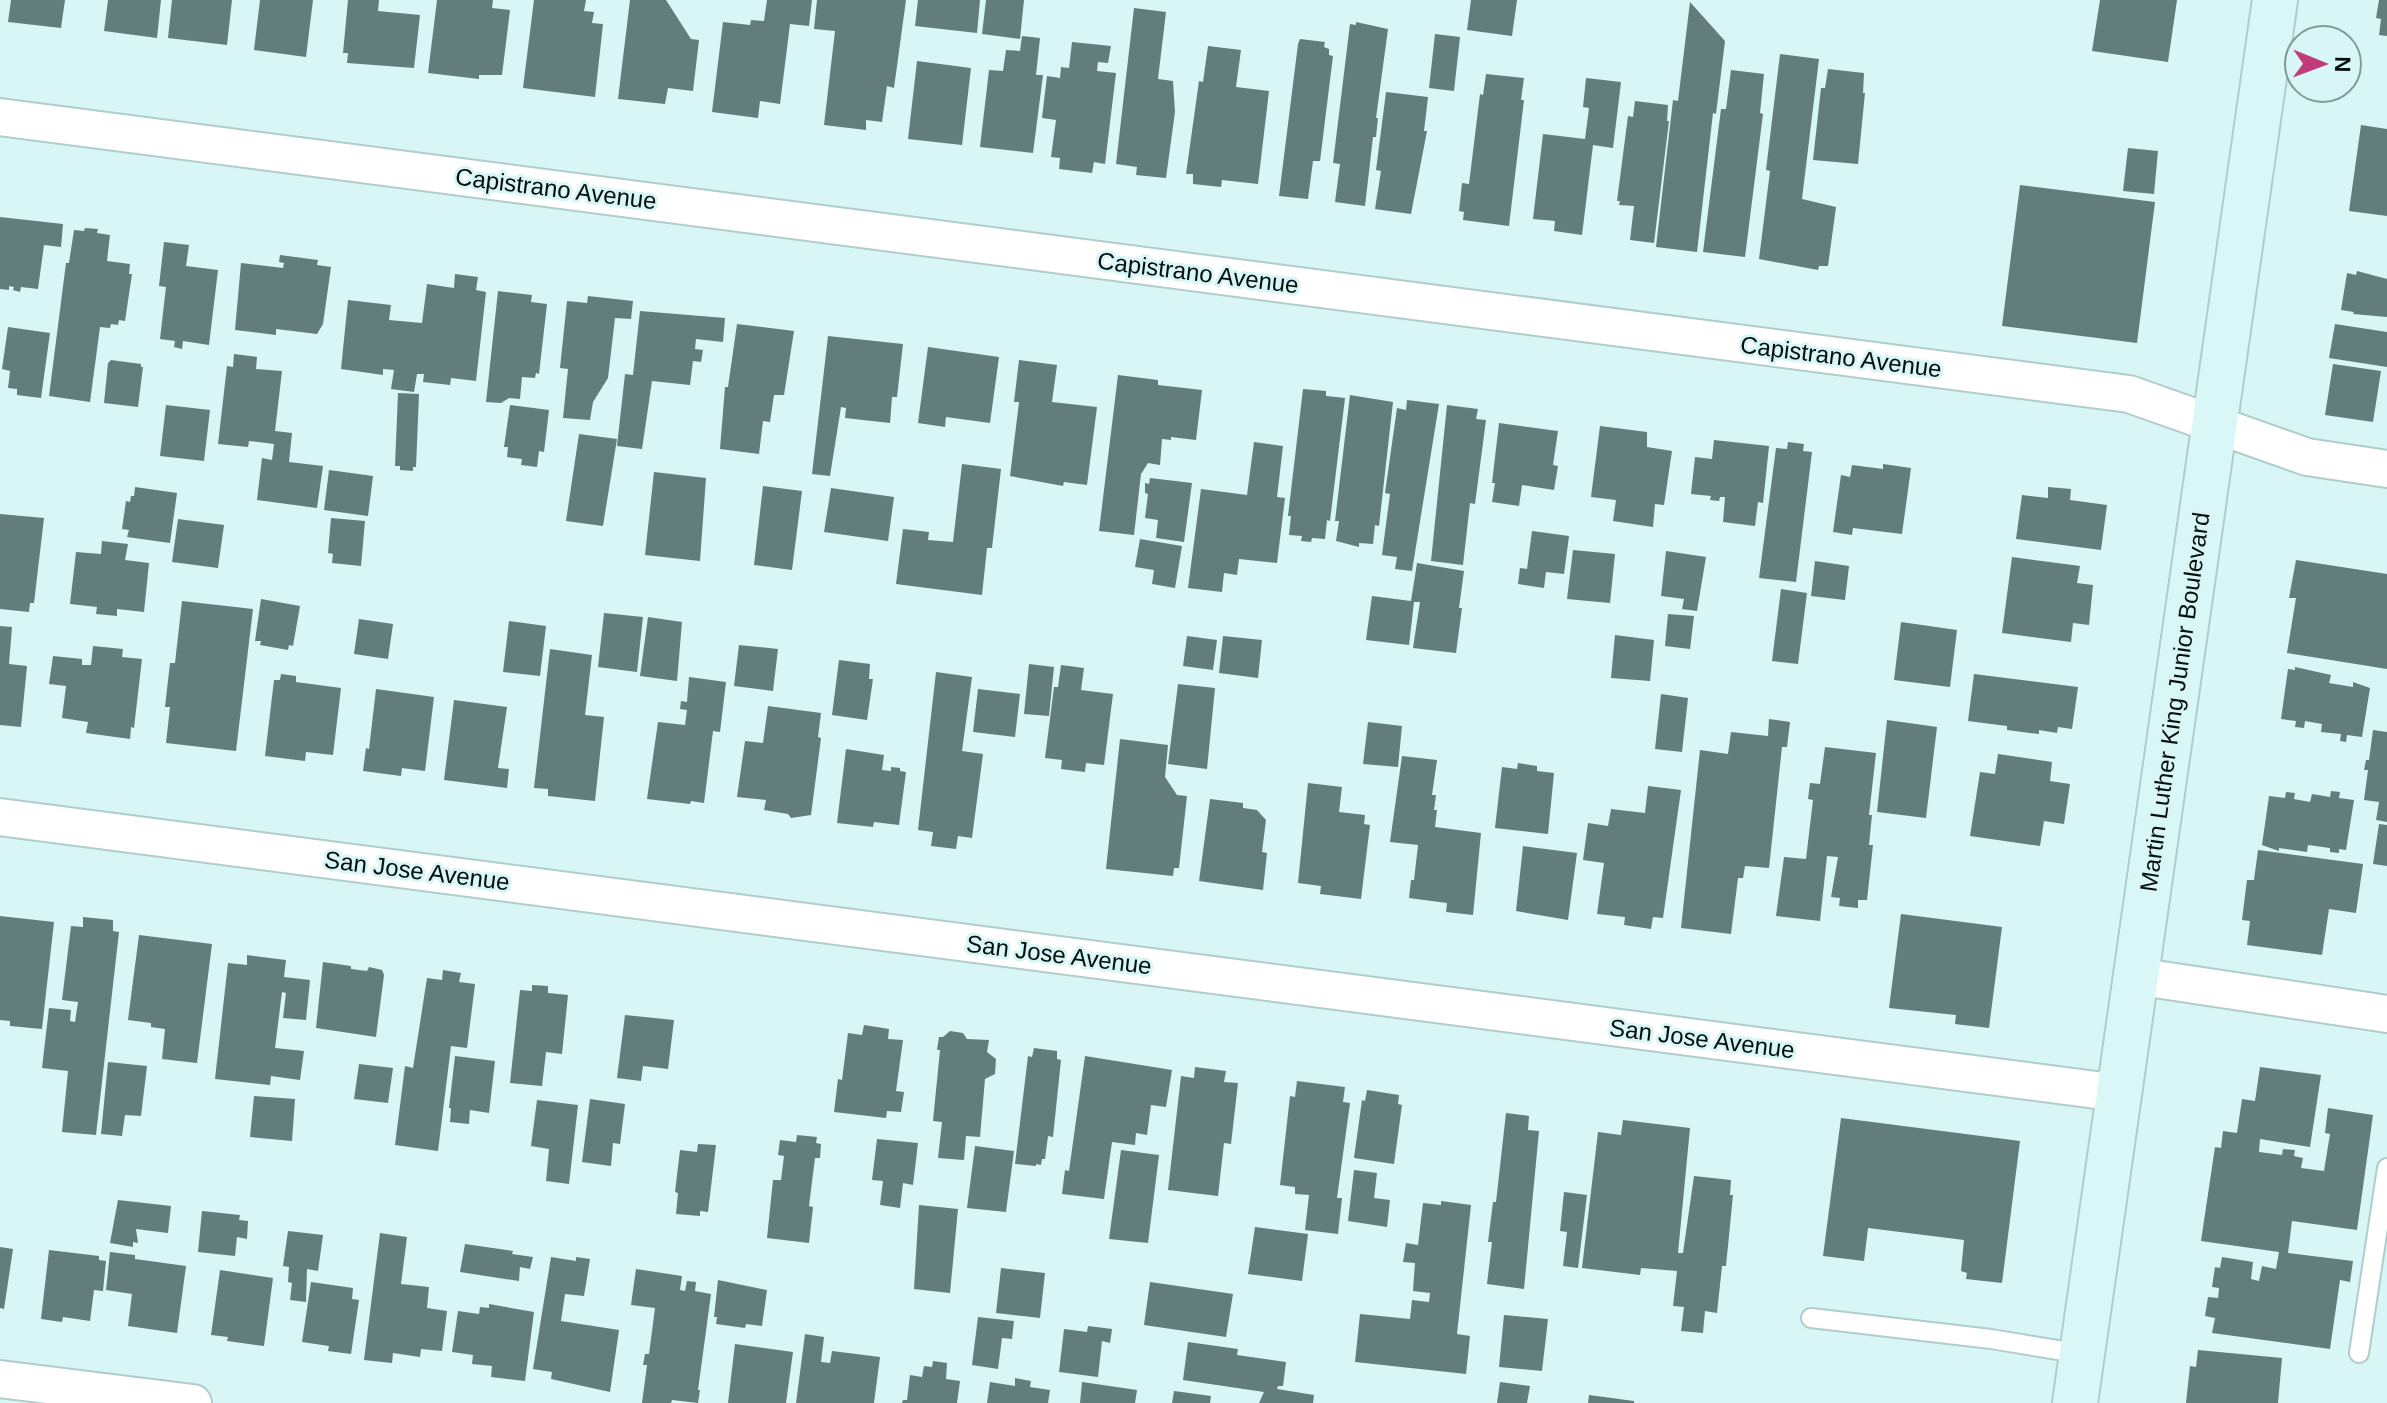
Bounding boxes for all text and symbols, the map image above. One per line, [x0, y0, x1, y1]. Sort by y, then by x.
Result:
north arrow [2283, 24, 2363, 104]
text: N [2330, 56, 2355, 73]
street label: Capistrano Avenue [454, 163, 658, 214]
street label: Capistrano Avenue [1096, 247, 1300, 298]
street label: Capistrano Avenue [1739, 331, 1943, 382]
street label: Martin Luther King Junior Boulevard [2134, 510, 2215, 893]
street label: San Jose Avenue [323, 846, 511, 895]
street label: San Jose Avenue [965, 930, 1153, 979]
street label: San Jose Avenue [1608, 1014, 1796, 1063]

